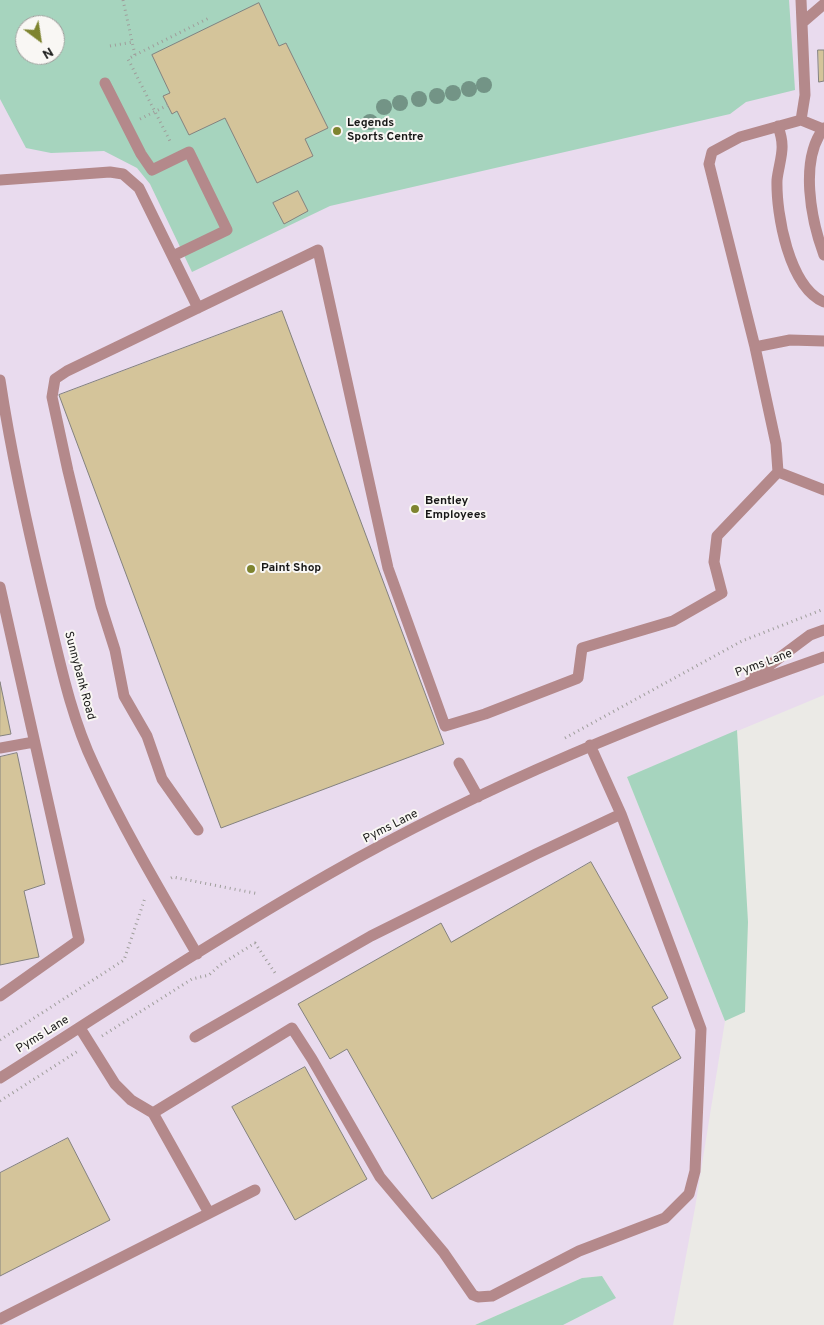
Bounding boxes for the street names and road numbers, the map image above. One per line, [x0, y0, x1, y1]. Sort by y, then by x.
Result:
street label: Sunnybank Road [60, 630, 98, 722]
street label: Pyms Lane [734, 647, 794, 681]
street label: Pyms Lane [361, 807, 421, 847]
street label: Pyms Lane [14, 1013, 72, 1057]

